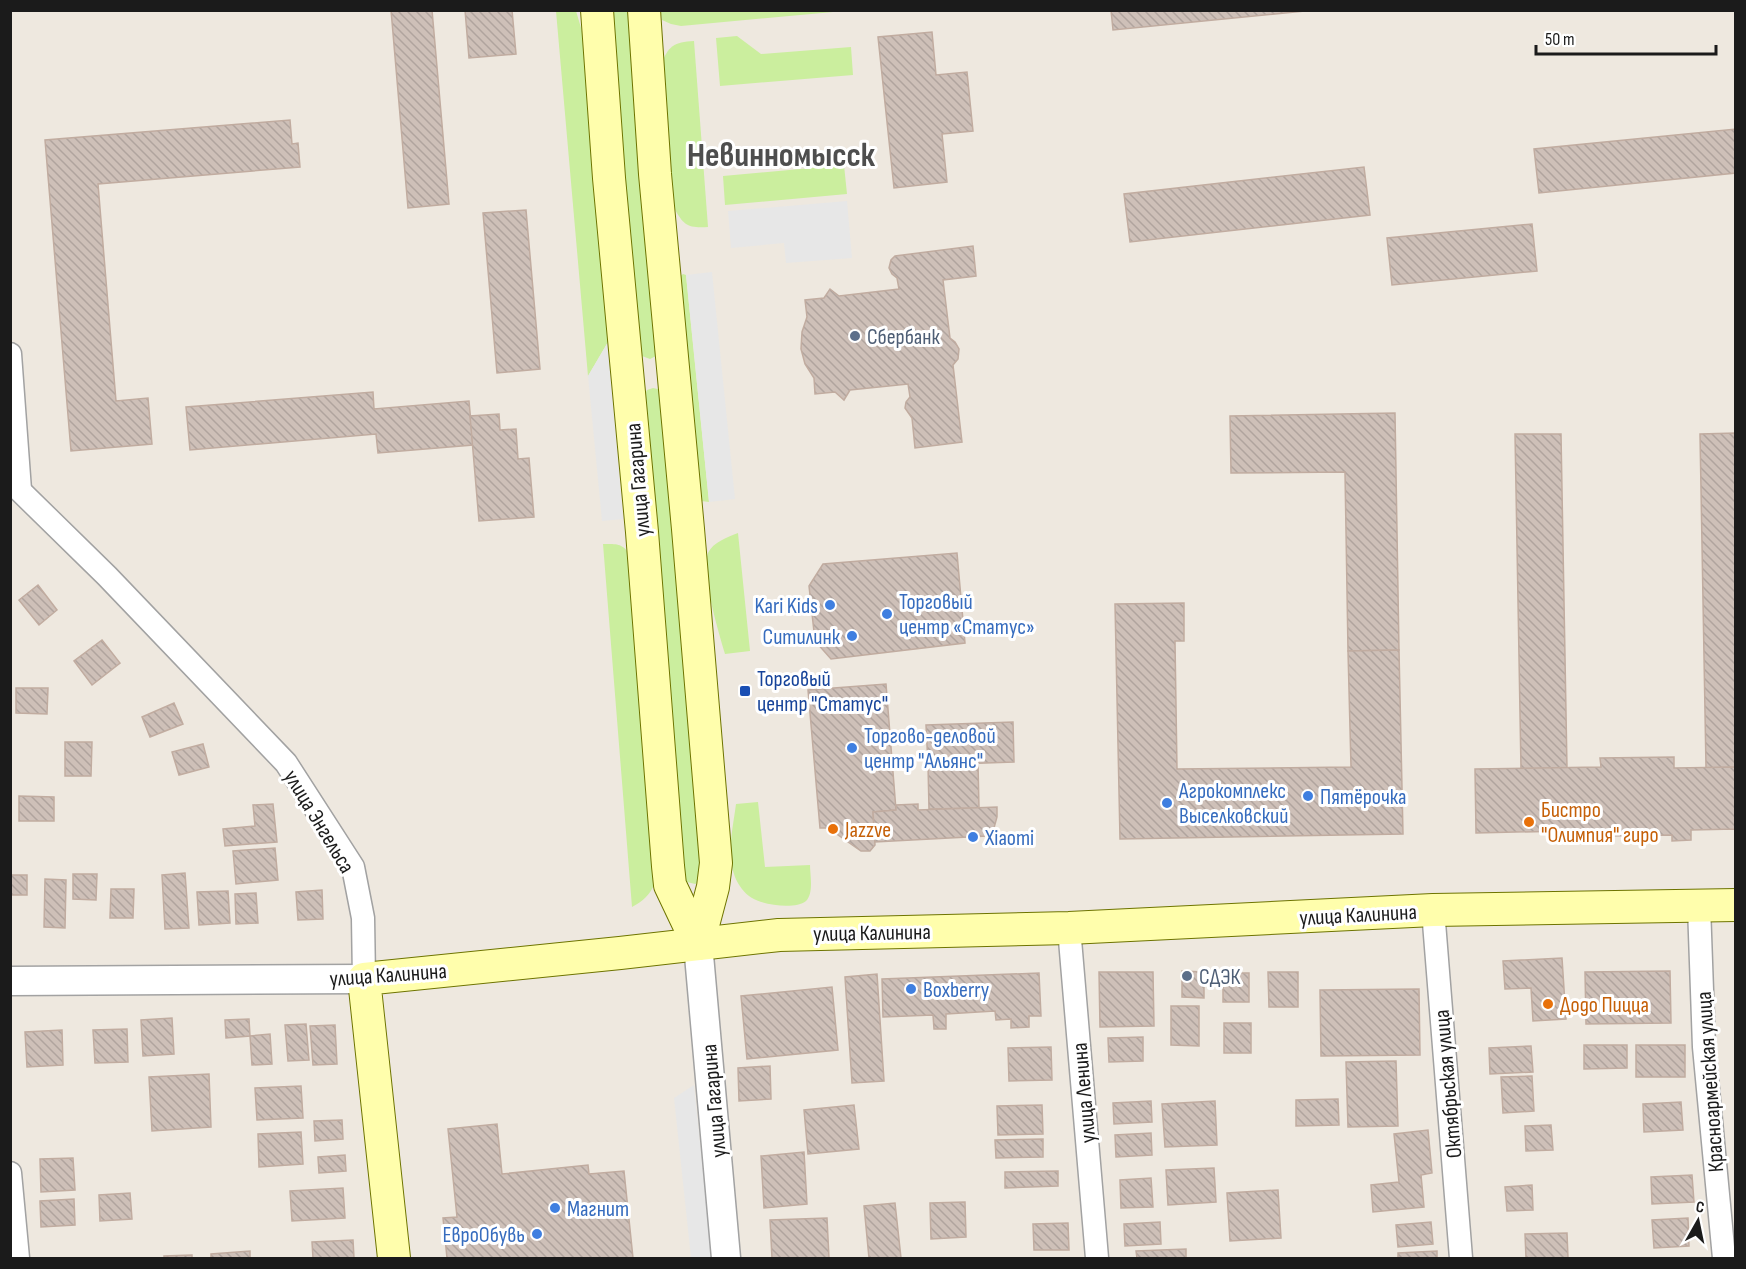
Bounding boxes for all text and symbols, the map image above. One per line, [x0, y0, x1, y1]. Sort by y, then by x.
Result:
scale bar [1536, 18, 1716, 56]
text: 50 m [1545, 29, 1575, 50]
district label: Невинномысск [687, 135, 876, 176]
place label: Сбербанк [867, 324, 940, 351]
marker: Сбербанк [848, 329, 862, 343]
street label: улица Гагарина [620, 422, 657, 538]
place label: Торговый центр «Статус» [899, 589, 1035, 641]
place label: Kari Kids [755, 593, 818, 620]
marker: Kari Kids [823, 598, 837, 612]
marker: Торговый центр «Статус» [880, 607, 894, 621]
place label: Ситилинк [763, 624, 841, 651]
marker: Ситилинк [845, 629, 859, 643]
place label: Торговый центр "Статус" [757, 666, 888, 718]
marker: Торговый центр "Статус" [738, 684, 752, 698]
place label: Торгово-деловой центр "Альянс" [864, 723, 996, 775]
marker: Торгово-деловой центр "Альянс" [845, 741, 859, 755]
street label: улица Энгельса [277, 765, 360, 878]
place label: Агрокомплекс Выселковский [1178, 778, 1289, 830]
place label: Пятёрочка [1320, 784, 1407, 811]
marker: Пятёрочка [1301, 789, 1315, 803]
marker: Агрокомплекс Выселковский [1160, 796, 1174, 810]
place label: Бистро "Олимпия" гиро [1541, 797, 1659, 849]
marker: Бистро "Олимпия" гиро [1522, 815, 1536, 829]
place label: Jazzve [844, 817, 891, 844]
marker: Jazzve [826, 822, 840, 836]
place label: Xiaomi [984, 825, 1034, 852]
marker: Xiaomi [966, 830, 980, 844]
street label: улица Калинина [1299, 899, 1418, 932]
street label: улица Калинина [813, 919, 931, 948]
street label: улица Калинина [328, 958, 448, 993]
place label: СДЭК [1199, 964, 1240, 991]
marker: СДЭК [1180, 969, 1194, 983]
place label: Boxberry [923, 977, 990, 1004]
marker: Boxberry [904, 982, 918, 996]
street label: Красноармейская улица [1691, 991, 1730, 1173]
place label: Додо Пицца [1560, 992, 1649, 1019]
marker: Додо Пицца [1541, 997, 1555, 1011]
street label: Октябрьская улица [1429, 1008, 1468, 1159]
street label: улица Ленина [1067, 1041, 1102, 1144]
street label: улица Гагарина [696, 1043, 733, 1159]
north arrow [1668, 1191, 1728, 1251]
place label: Магнит [567, 1196, 629, 1223]
text: С [1695, 1198, 1706, 1218]
marker: Магнит [548, 1201, 562, 1215]
place label: ЕвроОбувь [442, 1222, 525, 1249]
marker: ЕвроОбувь [530, 1227, 544, 1241]

